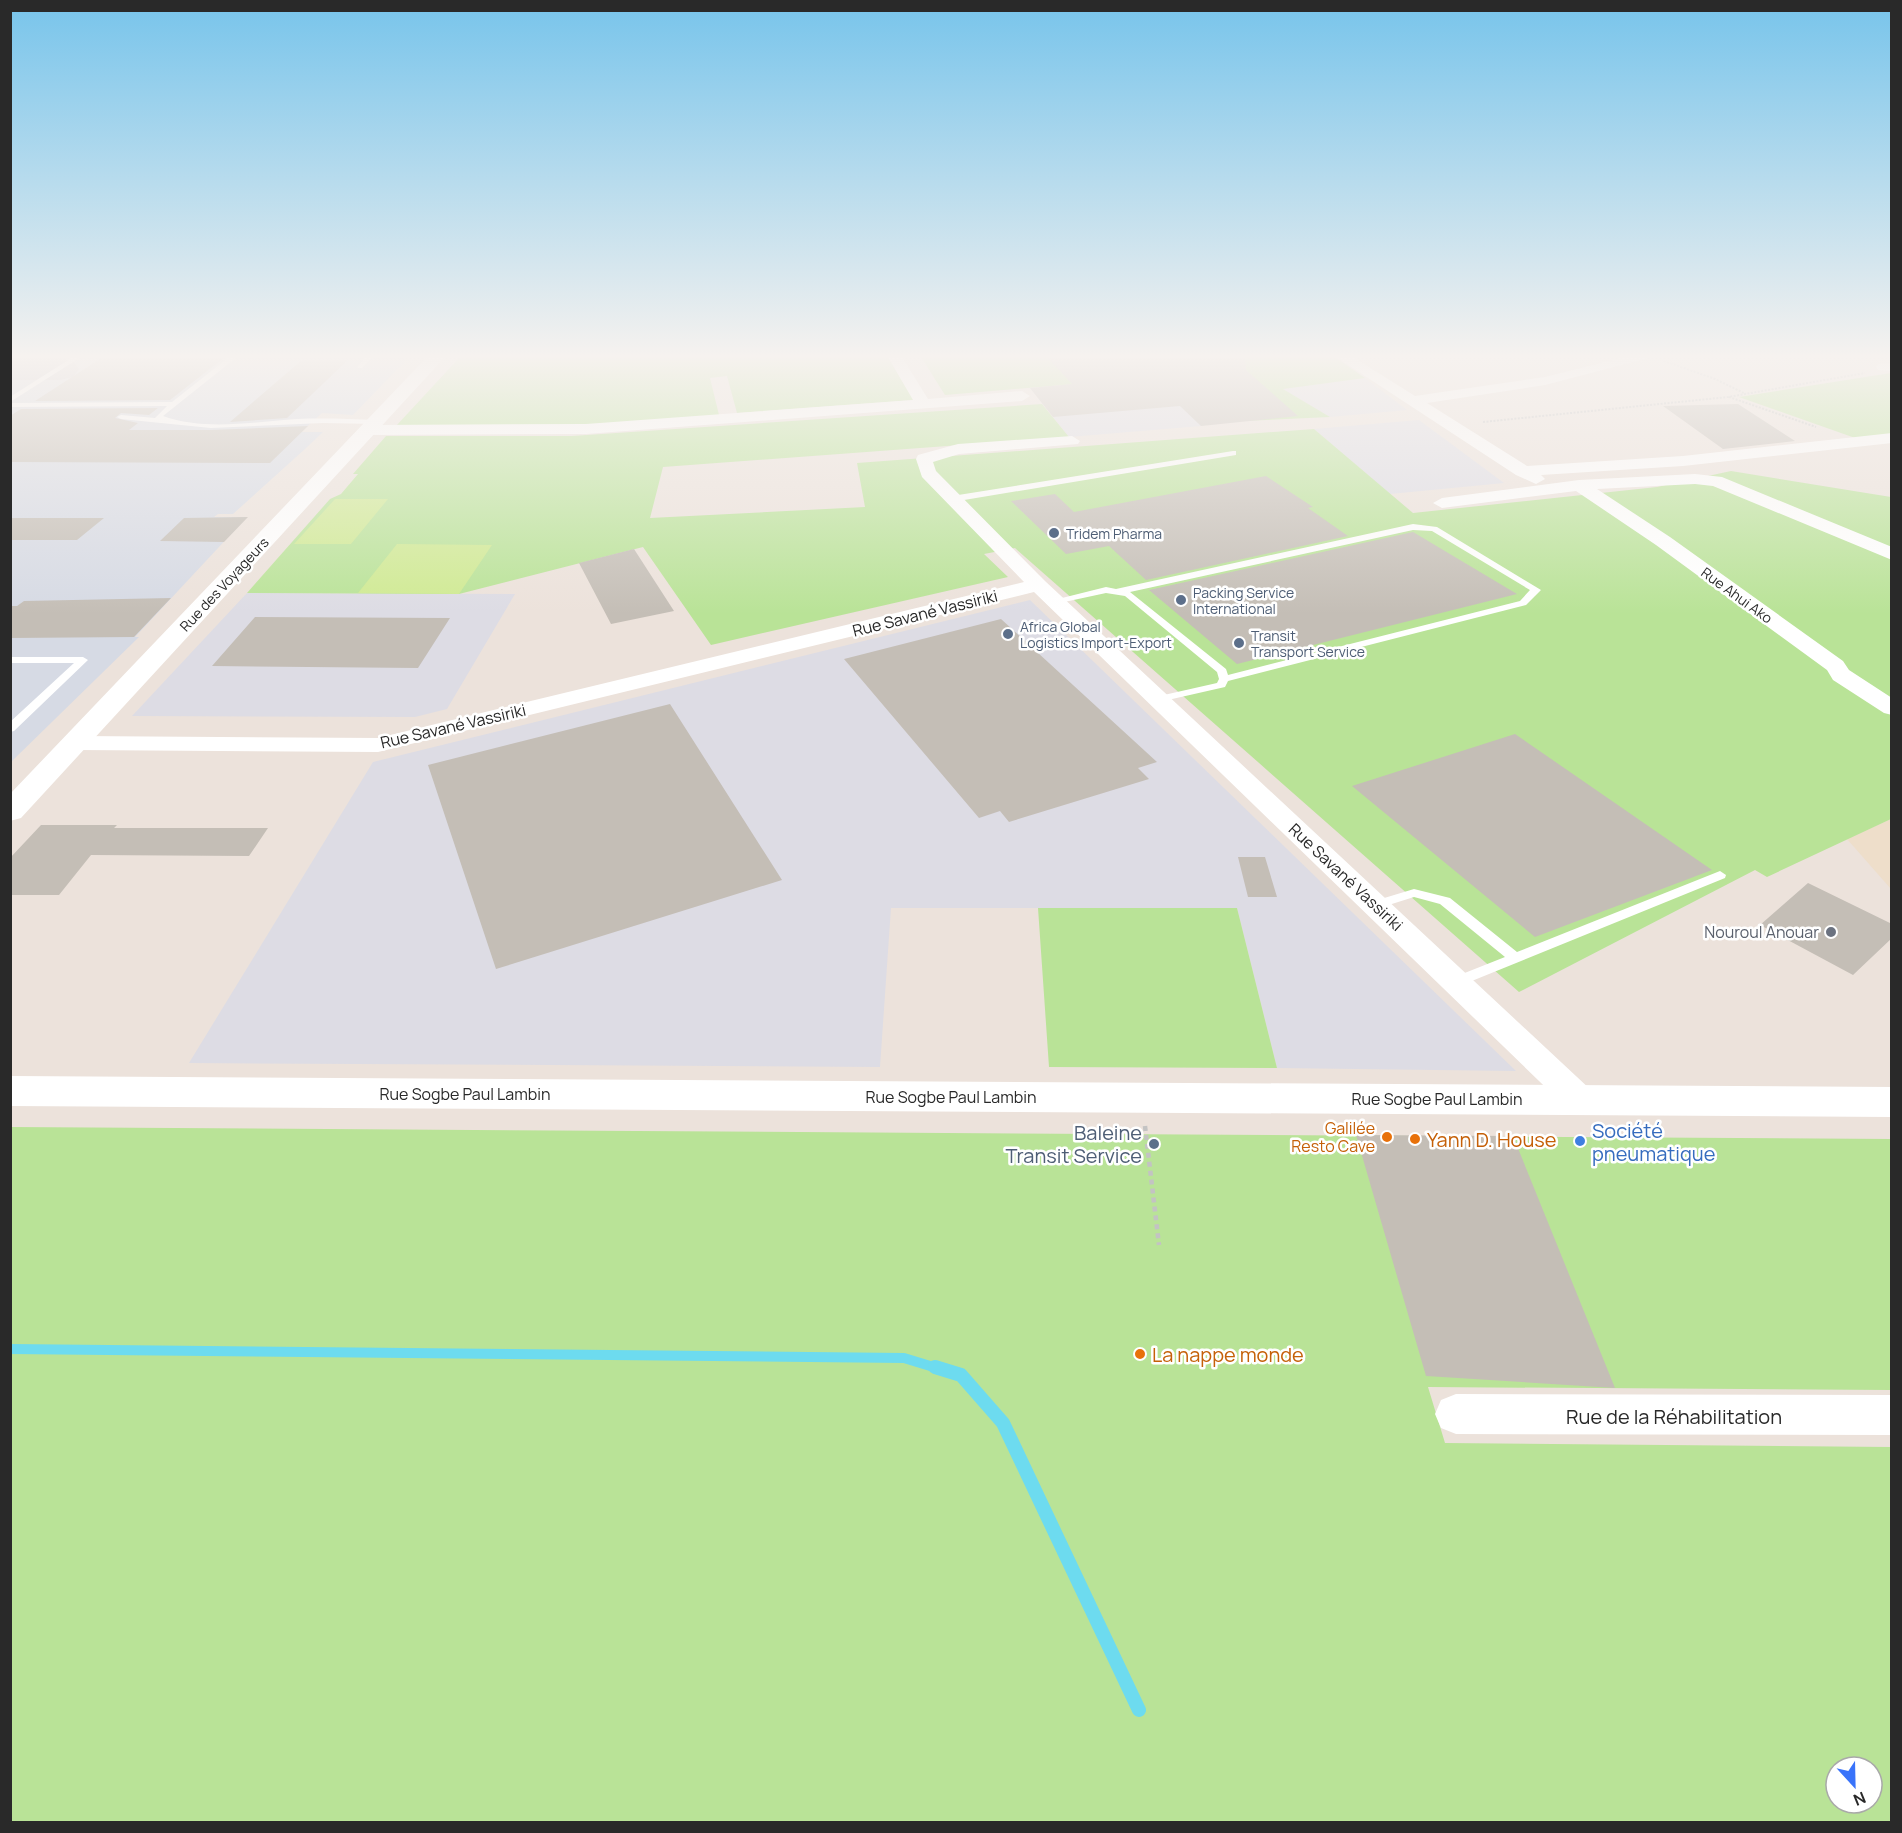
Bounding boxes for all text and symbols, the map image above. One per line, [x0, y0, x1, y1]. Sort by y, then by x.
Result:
place label: Tridem Pharma [1066, 524, 1162, 543]
marker: Tridem Pharma [1047, 526, 1061, 540]
street label: Rue des Voyageurs [175, 533, 273, 635]
street label: Rue Ahui Ako [1698, 563, 1776, 627]
place label: Packing Service International [1193, 583, 1294, 618]
street label: Rue Savané Vassiriki [850, 584, 1000, 642]
marker: Packing Service International [1174, 593, 1188, 607]
place label: Africa Global Logistics Import-Export [1020, 617, 1172, 652]
place label: Transit Transport Service [1251, 626, 1365, 661]
marker: Africa Global Logistics Import-Export [1001, 627, 1015, 641]
marker: Transit Transport Service [1232, 636, 1246, 650]
street label: Rue Savané Vassiriki [378, 699, 528, 753]
street label: Rue Savané Vassiriki [1284, 818, 1408, 936]
place label: Nouroul Anouar [1704, 921, 1819, 943]
marker: Nouroul Anouar [1824, 925, 1838, 939]
street label: Rue Sogbe Paul Lambin [380, 1083, 550, 1105]
street label: Rue Sogbe Paul Lambin [866, 1086, 1036, 1108]
street label: Rue Sogbe Paul Lambin [1352, 1088, 1522, 1110]
place label: Galilée Resto Cave [1291, 1117, 1375, 1157]
place label: Société pneumatique [1592, 1117, 1715, 1167]
place label: Baleine Transit Service [1006, 1119, 1142, 1169]
place label: Yann D. House [1427, 1126, 1556, 1153]
marker: Galilée Resto Cave [1380, 1130, 1394, 1144]
marker: Yann D. House [1408, 1132, 1422, 1146]
marker: Société pneumatique [1573, 1134, 1587, 1148]
marker: Baleine Transit Service [1147, 1137, 1161, 1151]
place label: La nappe monde [1152, 1341, 1304, 1368]
marker: La nappe monde [1133, 1347, 1147, 1361]
street label: Rue de la Réhabilitation [1566, 1403, 1782, 1430]
north arrow [1824, 1755, 1884, 1815]
text: N [1850, 1787, 1869, 1811]

